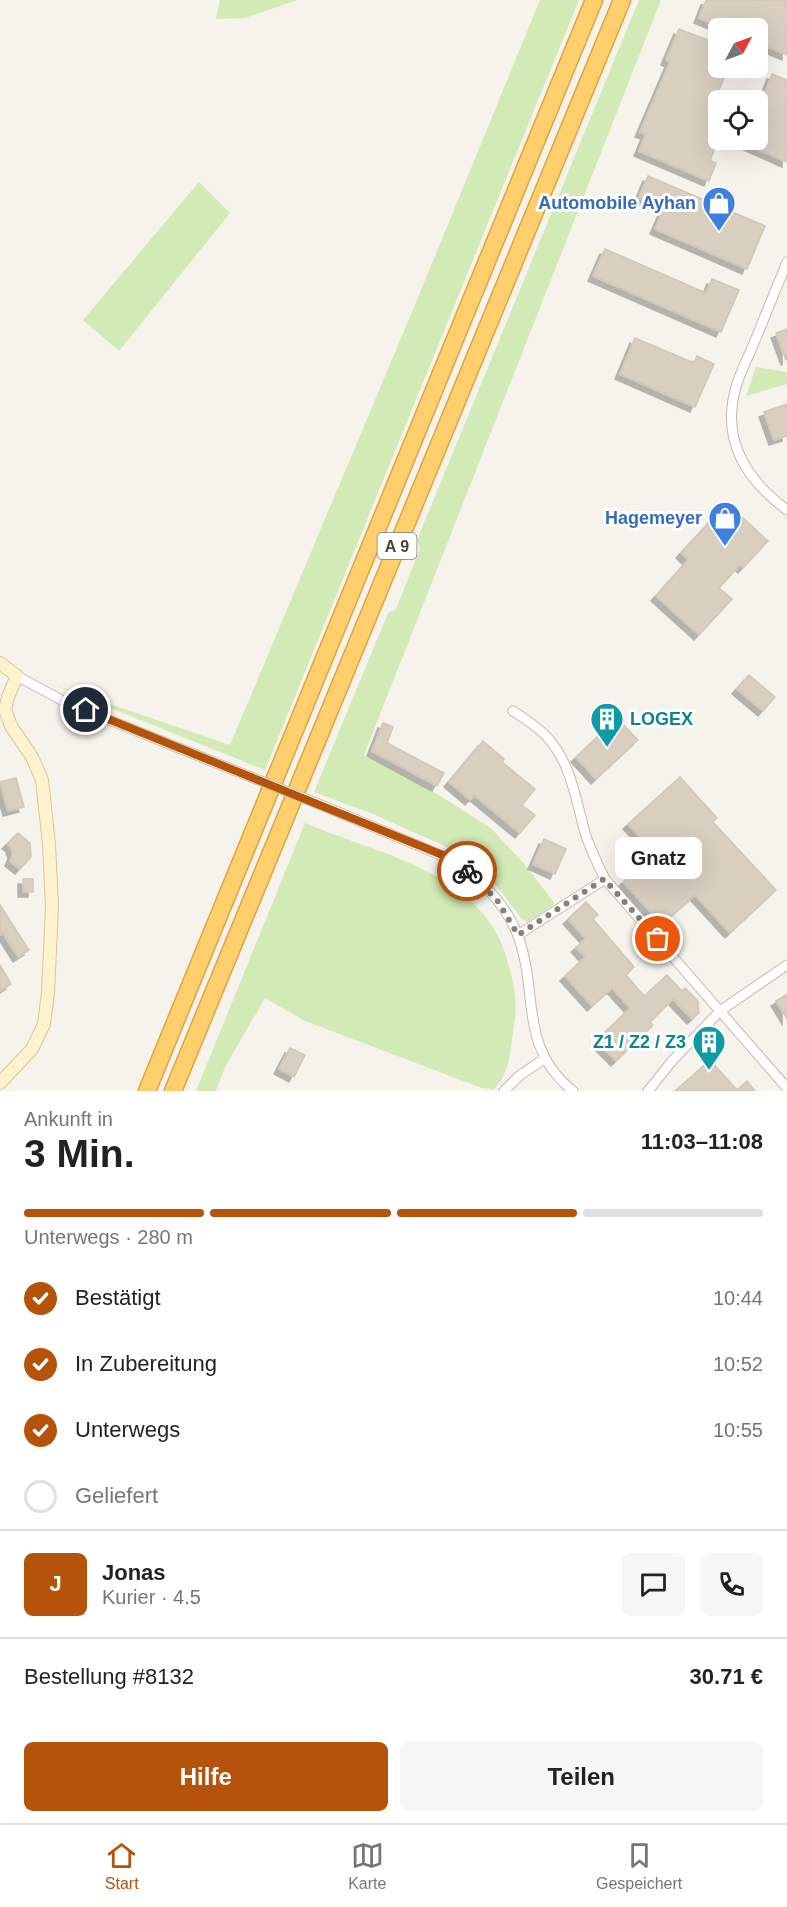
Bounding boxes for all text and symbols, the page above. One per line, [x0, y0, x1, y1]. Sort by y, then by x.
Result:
north arrow [708, 18, 768, 78]
map controls [708, 18, 768, 150]
button: locate [708, 90, 768, 150]
shop icon: Automobile Ayhan [701, 185, 737, 232]
place label: Automobile Ayhan [538, 193, 696, 213]
shop icon: Hagemeyer [707, 500, 743, 547]
place label: Hagemeyer [605, 508, 702, 528]
road number: A 9 [378, 533, 416, 559]
pin [60, 684, 111, 735]
icon: home [69, 693, 102, 726]
building icon: LOGEX [589, 701, 625, 748]
place label: LOGEX [630, 709, 693, 729]
callout: Gnatz [614, 837, 702, 879]
courier [437, 841, 497, 901]
text: Gnatz [631, 847, 686, 869]
icon: bike [451, 855, 484, 888]
pin [632, 913, 683, 964]
icon: bag [641, 922, 674, 955]
building icon: Z1 / Z2 / Z3 [691, 1024, 727, 1071]
place label: Z1 / Z2 / Z3 [593, 1032, 686, 1052]
text: Ankunft in [24, 1108, 113, 1130]
text: 11:03–11:08 [641, 1129, 763, 1154]
text: 3 Min. [24, 1132, 135, 1175]
text: Unterwegs · 280 m [24, 1226, 193, 1248]
icon: check [24, 1282, 57, 1315]
text: Bestätigt [75, 1285, 161, 1310]
text: 10:44 [713, 1287, 763, 1309]
icon: check [24, 1348, 57, 1381]
text: In Zubereitung [75, 1351, 217, 1376]
text: 10:52 [713, 1353, 763, 1375]
icon: check [24, 1414, 57, 1447]
text: Unterwegs [75, 1417, 180, 1442]
text: 10:55 [713, 1419, 763, 1441]
text: Geliefert [75, 1483, 158, 1508]
button: chat [622, 1553, 685, 1616]
button: phone [700, 1553, 763, 1616]
text: Jonas [102, 1560, 166, 1585]
text: J [49, 1571, 62, 1596]
text: Kurier · 4.5 [102, 1586, 201, 1608]
text: Bestellung #8132 [24, 1664, 194, 1689]
text: 30.71 € [690, 1664, 763, 1689]
button: Hilfe [24, 1742, 388, 1811]
button: Teilen [400, 1742, 763, 1811]
tab: Start [105, 1839, 139, 1893]
tab: Karte [348, 1839, 386, 1893]
tab: Gespeichert [596, 1839, 682, 1893]

